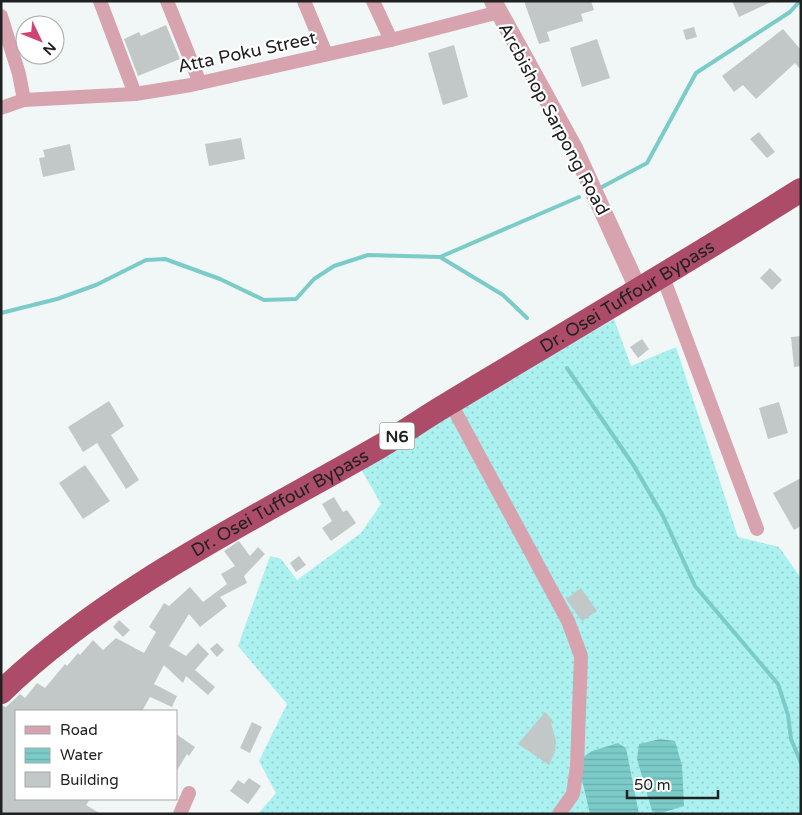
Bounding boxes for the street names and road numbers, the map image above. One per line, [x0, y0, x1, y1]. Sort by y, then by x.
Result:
street label: Arcbishop Sarpong Road [494, 19, 614, 219]
street label: Atta Poku Street [176, 27, 318, 77]
street label: Dr. Osei Tuffour Bypass [536, 235, 719, 357]
road number: N6 [380, 422, 414, 450]
street label: Dr. Osei Tuffour Bypass [187, 444, 373, 562]

